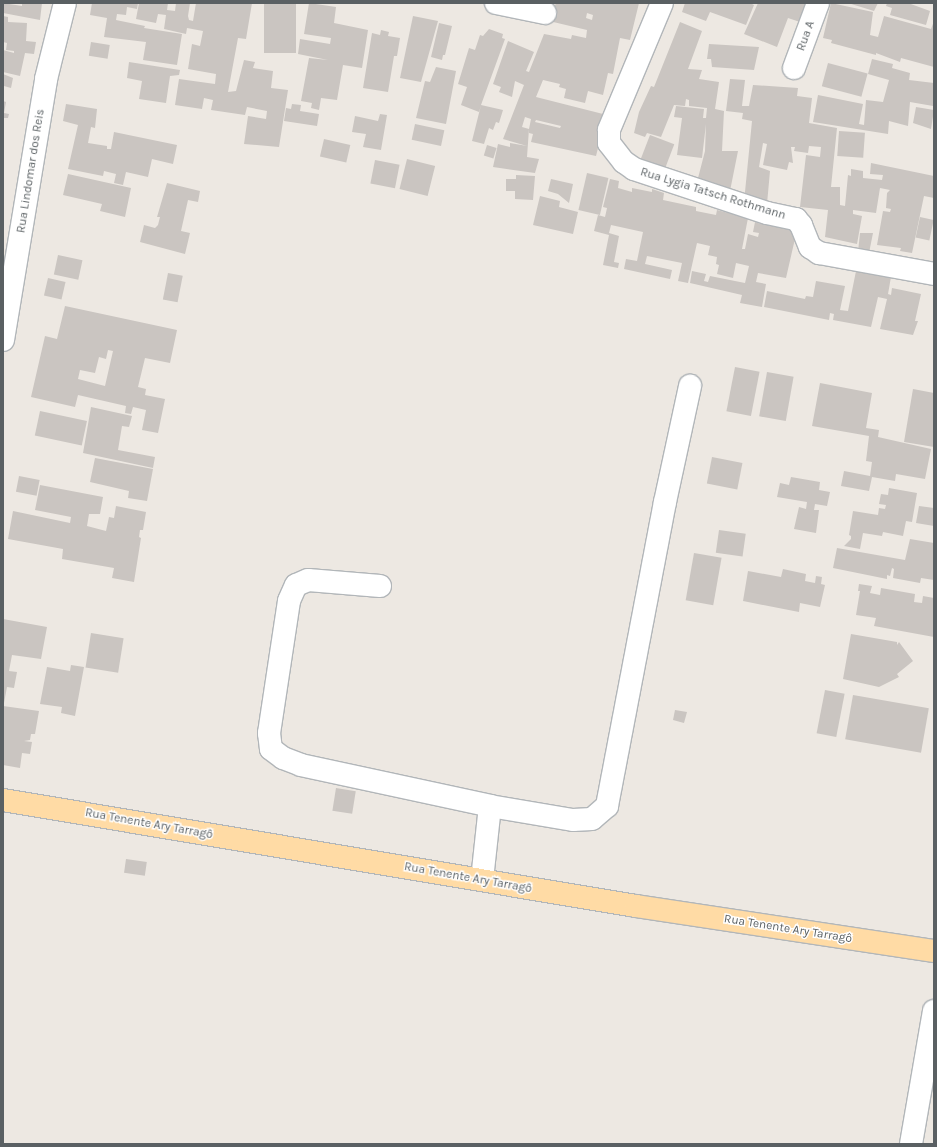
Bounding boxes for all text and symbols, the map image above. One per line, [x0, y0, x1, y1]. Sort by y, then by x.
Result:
street label: Rua A [794, 19, 818, 53]
street label: Rua Lindomar dos Reis [14, 108, 48, 234]
street label: Rua Lygia Tatsch Rothmann [639, 165, 787, 223]
street label: Rua Tenente Ary Tarragô [84, 806, 214, 842]
street label: Rua Tenente Ary Tarragô [403, 860, 533, 896]
street label: Rua Tenente Ary Tarragô [723, 912, 853, 946]

